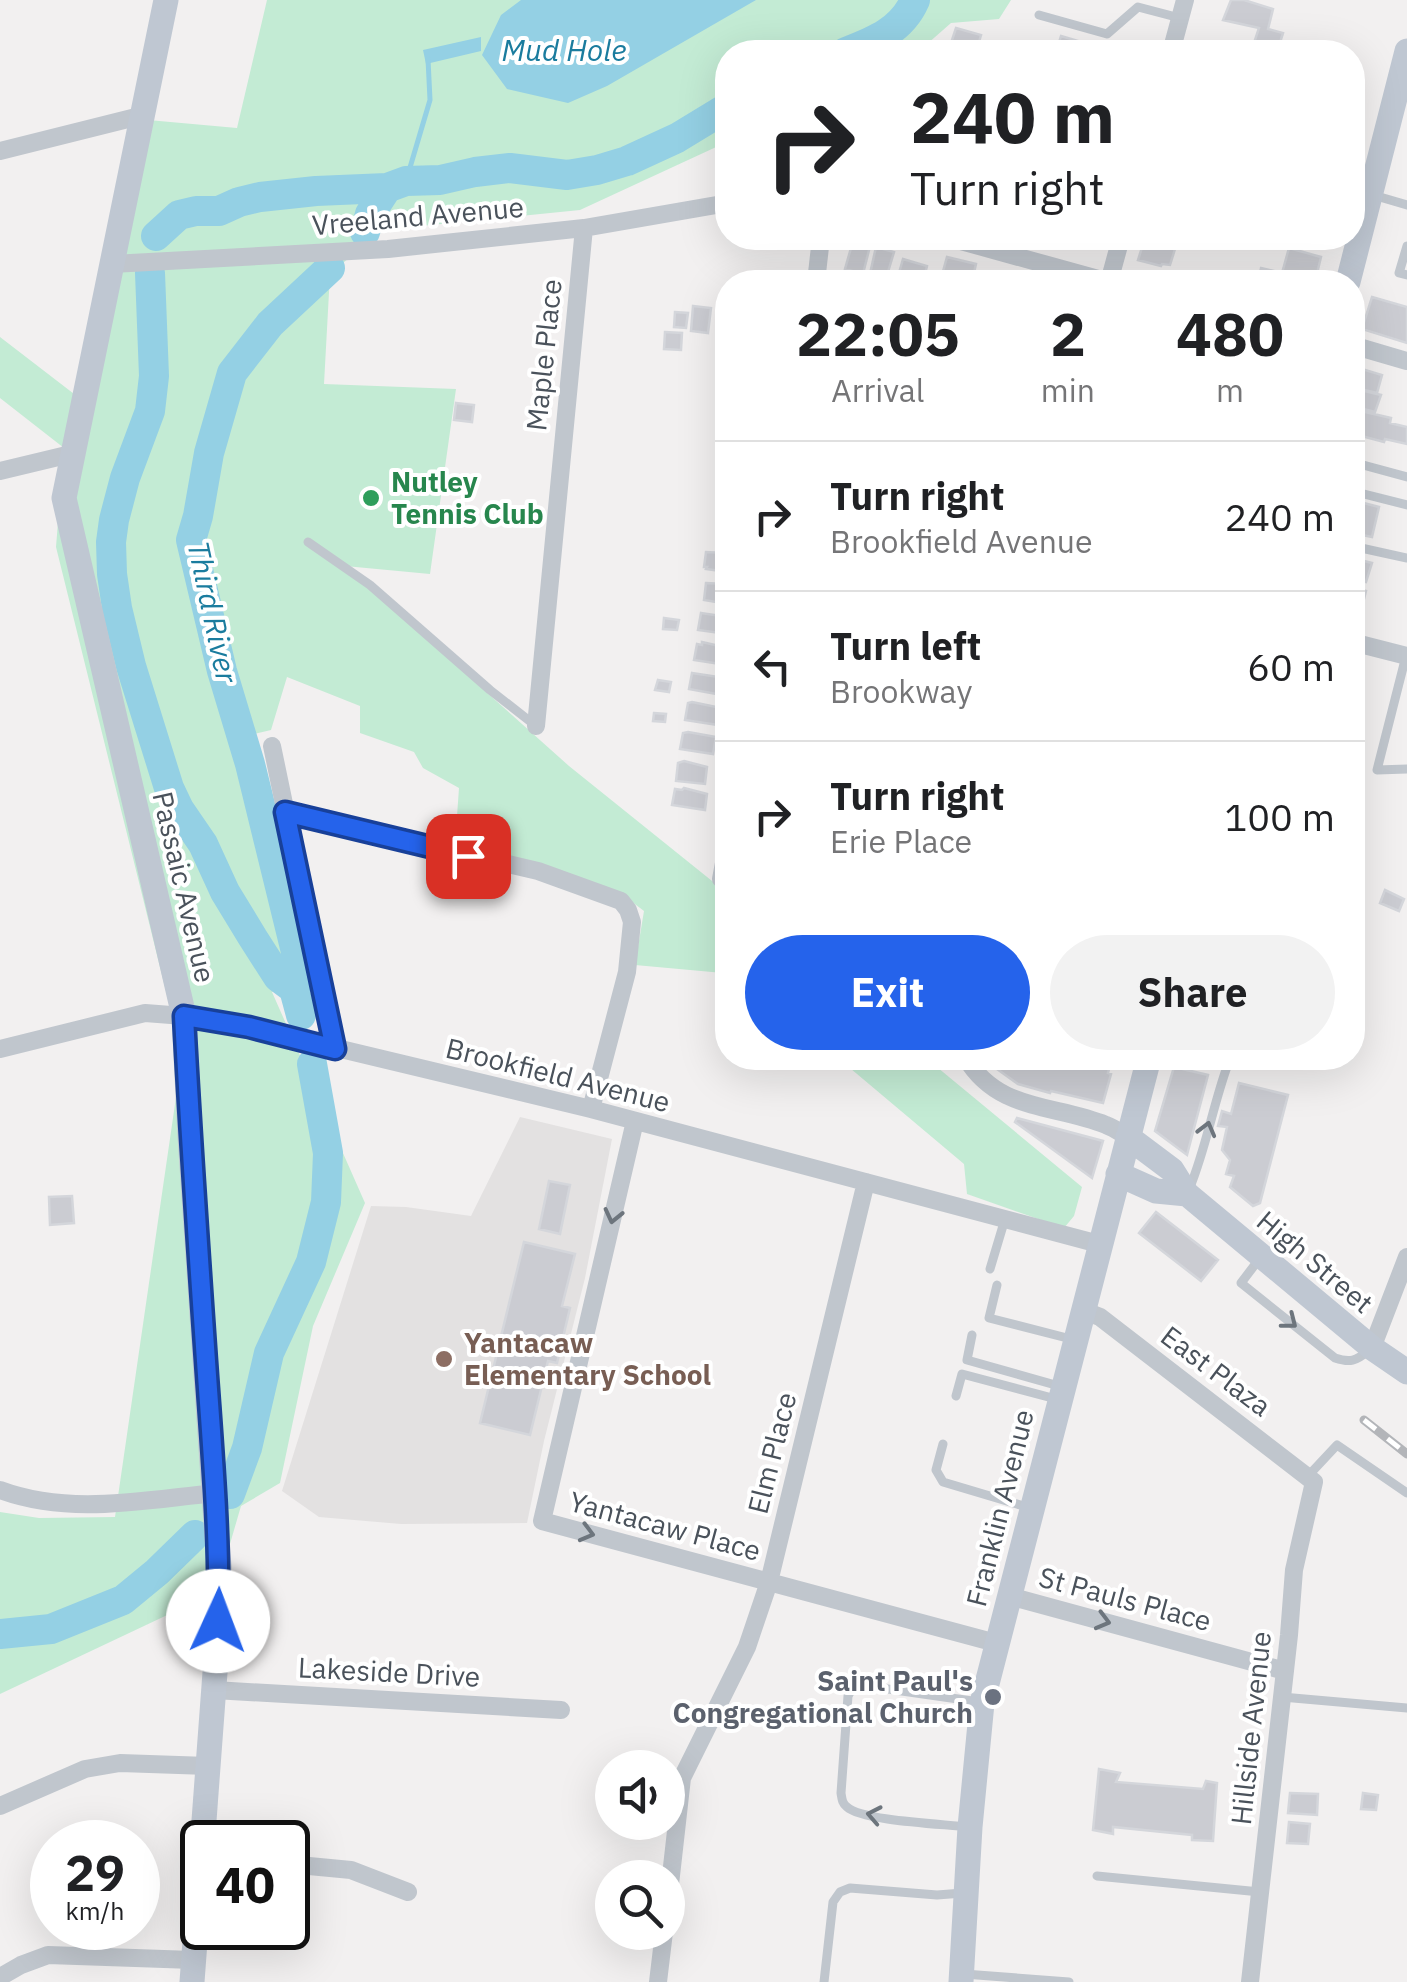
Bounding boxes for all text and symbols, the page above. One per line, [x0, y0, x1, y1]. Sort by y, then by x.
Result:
water label: Mud Hole [501, 30, 627, 69]
text: 240 m [910, 71, 1115, 162]
icon: right [745, 80, 875, 210]
text: Turn right [910, 159, 1105, 217]
street label: Vreeland Avenue [311, 188, 525, 243]
street label: Maple Place [517, 277, 570, 433]
text: 22:05 [796, 294, 960, 373]
text: 2 [1050, 294, 1086, 373]
text: 480 [1176, 294, 1284, 373]
text: Arrival [831, 369, 925, 411]
text: min [1041, 369, 1095, 411]
text: m [1216, 369, 1244, 411]
place label: Nutley Tennis Club [391, 463, 544, 532]
text: Turn right [830, 471, 1005, 520]
marker: Nutley Tennis Club [360, 487, 382, 509]
icon: right [745, 489, 800, 544]
text: 240 m [1224, 492, 1335, 541]
text: Brookfield Avenue [830, 520, 1093, 562]
water label: Third River [179, 537, 248, 687]
text: Turn left [830, 621, 981, 670]
icon: left [745, 639, 800, 694]
text: 60 m [1247, 642, 1335, 691]
text: Brookway [830, 670, 972, 712]
text: Turn right [830, 771, 1005, 820]
street label: Passaic Avenue [145, 788, 224, 986]
icon: right [745, 789, 800, 844]
text: 100 m [1224, 792, 1335, 841]
pin [426, 814, 511, 899]
text: Erie Place [830, 820, 972, 862]
icon: arrive [441, 829, 496, 884]
button: Exit [745, 935, 1030, 1050]
button: Share [1050, 935, 1335, 1050]
street label: Brookfield Avenue [442, 1029, 674, 1120]
one-way arrow [1195, 1121, 1216, 1138]
street label: High Street [1249, 1202, 1381, 1321]
one-way arrow [604, 1207, 625, 1224]
one-way arrow [1279, 1310, 1297, 1328]
street label: East Plaza [1154, 1317, 1279, 1424]
place label: Yantacaw Elementary School [464, 1324, 711, 1393]
marker: Yantacaw Elementary School [433, 1348, 455, 1370]
street label: Elm Place [739, 1388, 804, 1517]
street label: Franklin Avenue [957, 1406, 1042, 1610]
street label: Yantacaw Place [565, 1482, 765, 1569]
one-way arrow [578, 1522, 595, 1543]
street label: St Pauls Place [1035, 1558, 1215, 1639]
position arrow [166, 1569, 270, 1673]
one-way arrow [1094, 1609, 1111, 1630]
street label: Hillside Avenue [1222, 1629, 1279, 1826]
street label: Lakeside Drive [297, 1648, 481, 1695]
place label: Saint Paul's Congregational Church [673, 1662, 973, 1731]
marker: Saint Paul's Congregational Church [982, 1686, 1004, 1708]
map controls [595, 1750, 685, 1950]
button: sound [595, 1750, 685, 1840]
one-way arrow [866, 1806, 883, 1827]
speed limit sign: 40 [180, 1820, 310, 1950]
text: 29 [65, 1840, 125, 1905]
button: search [595, 1860, 685, 1950]
text: km/h [66, 1894, 124, 1927]

